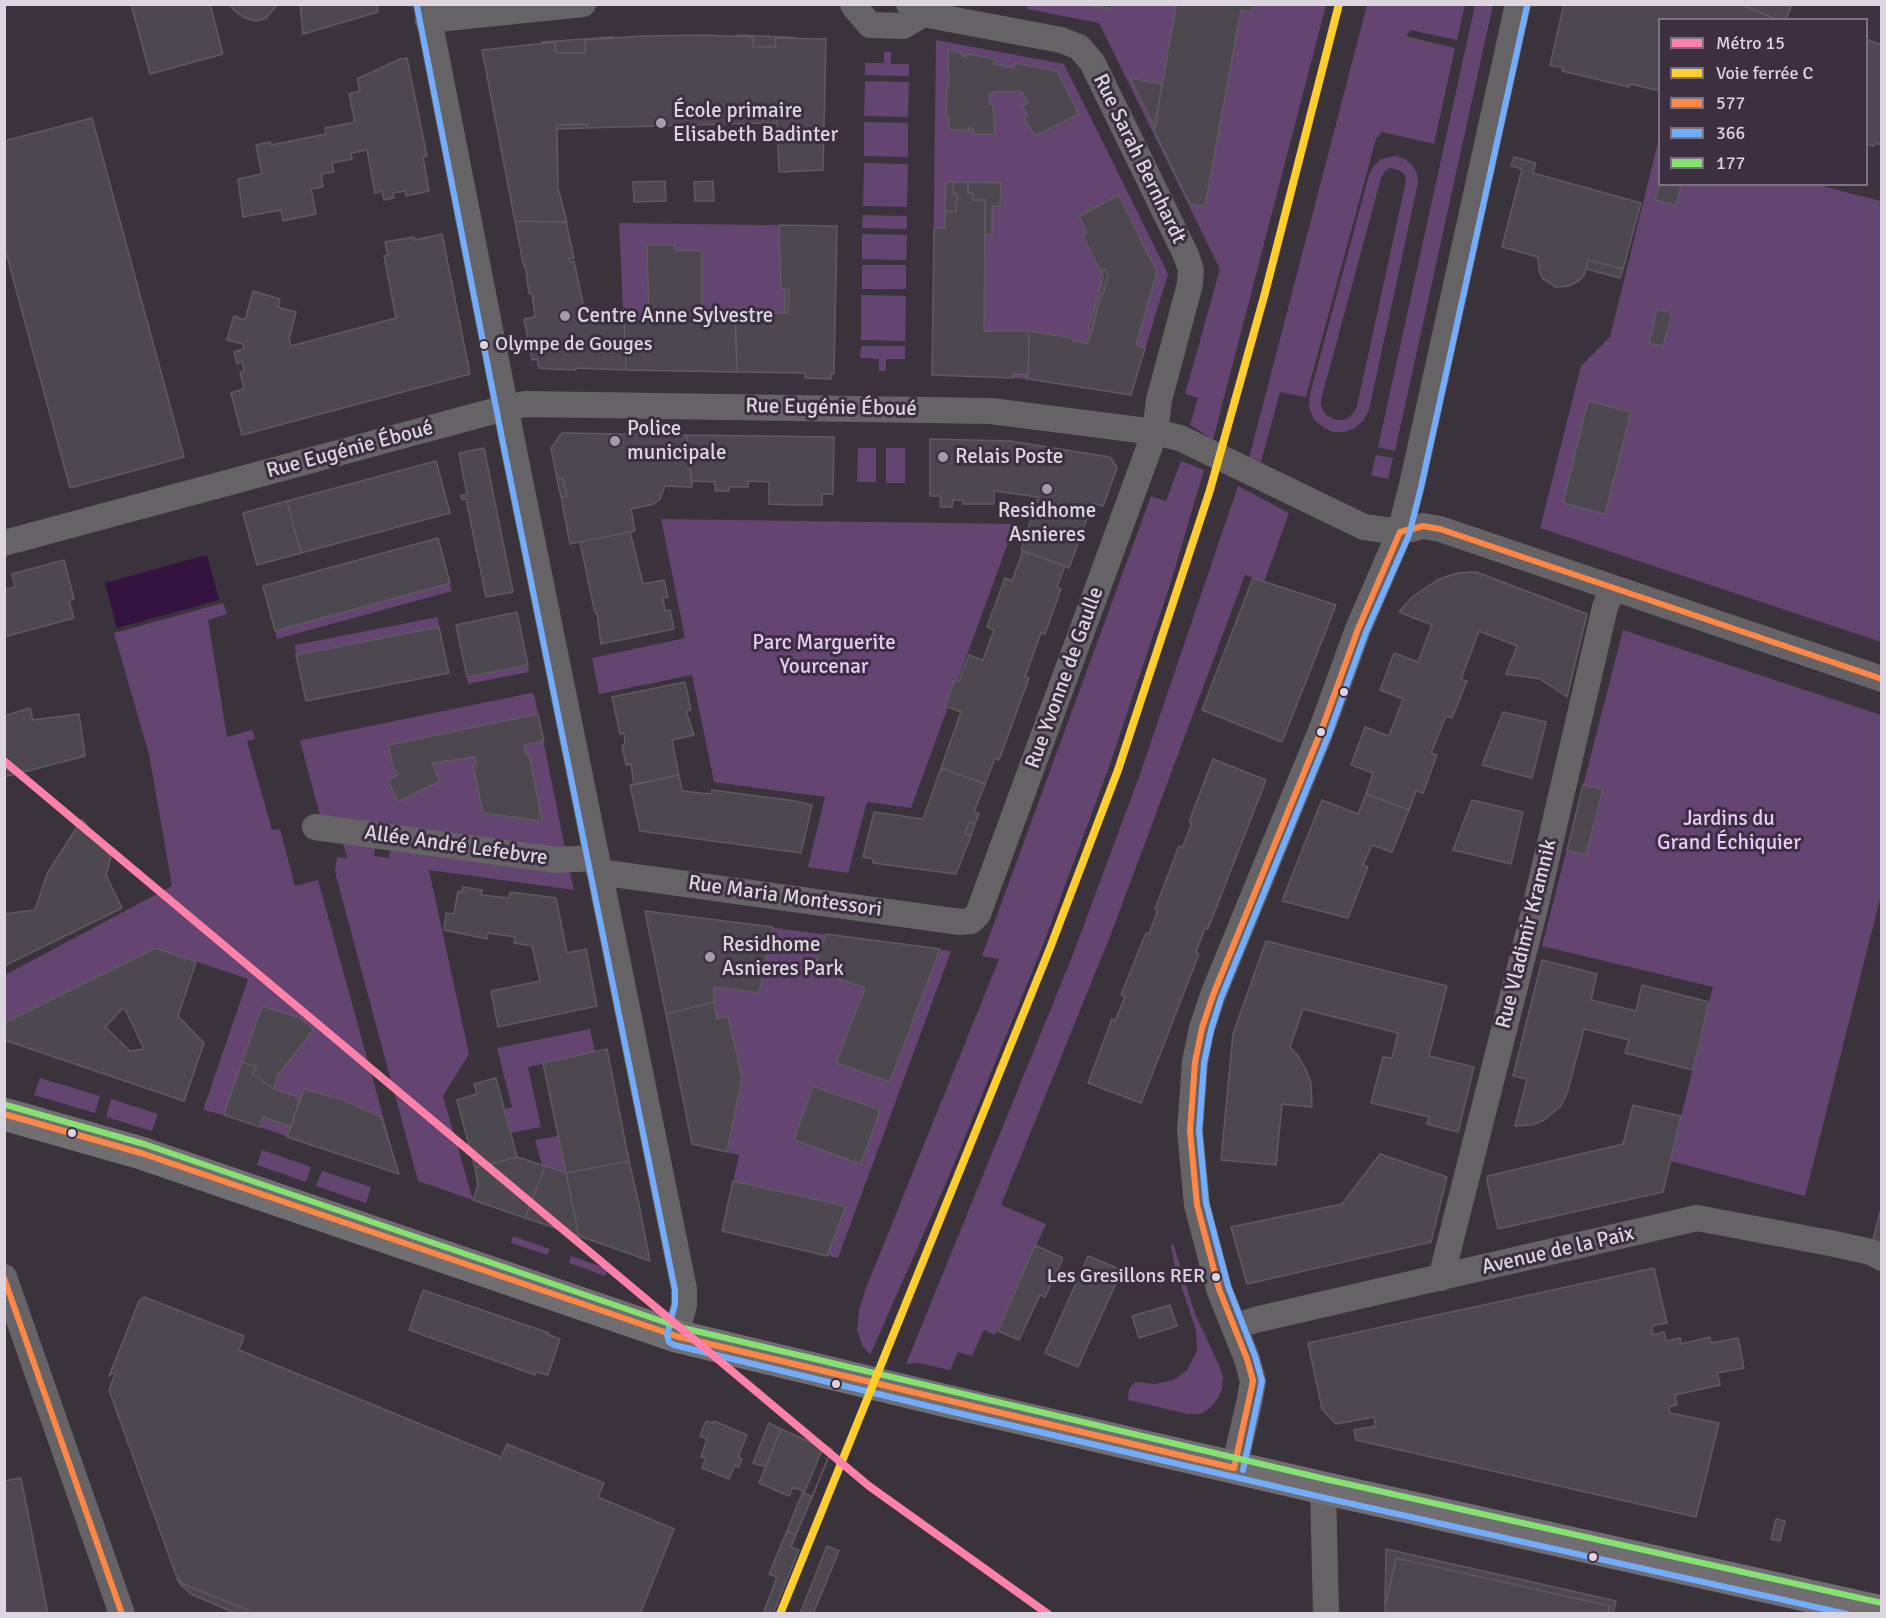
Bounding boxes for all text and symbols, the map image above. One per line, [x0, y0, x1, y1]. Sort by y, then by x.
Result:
legend [1658, 18, 1868, 186]
text: Métro 15 [1716, 32, 1785, 54]
text: Voie ferrée C [1716, 62, 1813, 84]
street label: Rue Sarah Bernhardt [1087, 70, 1191, 248]
text: 577 [1716, 92, 1745, 114]
place label: École primaire Elisabeth Badinter [673, 98, 838, 148]
marker: École primaire Elisabeth Badinter [654, 116, 668, 130]
text: 366 [1716, 122, 1745, 144]
text: 177 [1716, 152, 1745, 174]
place label: Centre Anne Sylvestre [577, 303, 773, 329]
marker: Centre Anne Sylvestre [558, 309, 572, 323]
place label: Olympe de Gouges [495, 333, 653, 357]
marker: Olympe de Gouges [478, 339, 490, 351]
street label: Rue Eugénie Éboué [745, 394, 917, 422]
street label: Rue Eugénie Éboué [264, 416, 436, 484]
place label: Police municipale [627, 416, 726, 466]
marker: Police municipale [608, 434, 622, 448]
place label: Relais Poste [955, 444, 1063, 470]
marker: Relais Poste [936, 450, 950, 464]
marker: Residhome Asnieres [1040, 482, 1054, 496]
place label: Residhome Asnieres [998, 498, 1096, 548]
street label: Rue Yvonne de Gaulle [1020, 584, 1110, 772]
park label: Parc Marguerite Yourcenar [752, 630, 896, 680]
unlabelled marker [1338, 686, 1350, 698]
unlabelled marker [1315, 726, 1327, 738]
park label: Jardins du Grand Échiquier [1657, 806, 1801, 856]
street label: Allée André Lefebvre [363, 821, 549, 871]
street label: Rue Vladimir Kramnik [1491, 837, 1563, 1031]
street label: Rue Maria Montessori [686, 871, 884, 923]
place label: Residhome Asnieres Park [722, 932, 844, 982]
marker: Residhome Asnieres Park [703, 950, 717, 964]
unlabelled marker [66, 1127, 78, 1139]
street label: Avenue de la Paix [1479, 1221, 1637, 1281]
place label: Les Gresillons RER [1047, 1265, 1205, 1289]
marker: Les Gresillons RER [1210, 1271, 1222, 1283]
unlabelled marker [830, 1378, 842, 1390]
unlabelled marker [1587, 1551, 1599, 1563]

